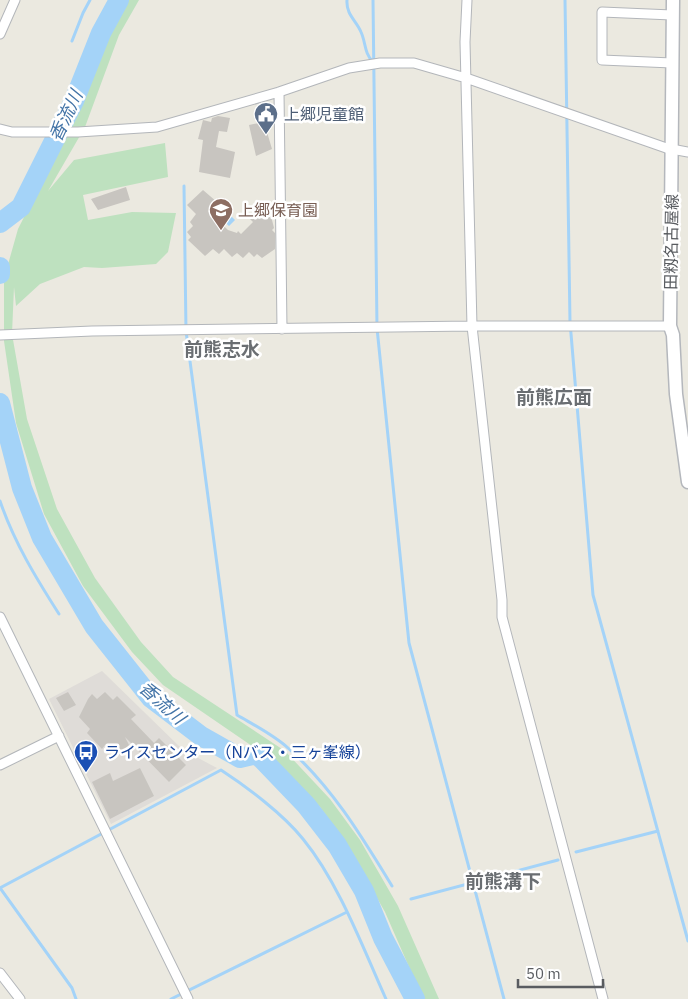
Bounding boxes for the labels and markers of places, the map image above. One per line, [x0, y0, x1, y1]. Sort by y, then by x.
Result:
public building icon: 上郷児童館 [253, 101, 279, 135]
place label: 上郷児童館 [284, 104, 364, 124]
school or university icon: 上郷保育園 [208, 197, 234, 231]
place label: 上郷保育園 [238, 200, 318, 220]
bus stop icon: ライスセンター（Nバス・三ヶ峯線） [73, 739, 99, 773]
place label: ライスセンター（Nバス・三ヶ峯線） [104, 742, 371, 762]

